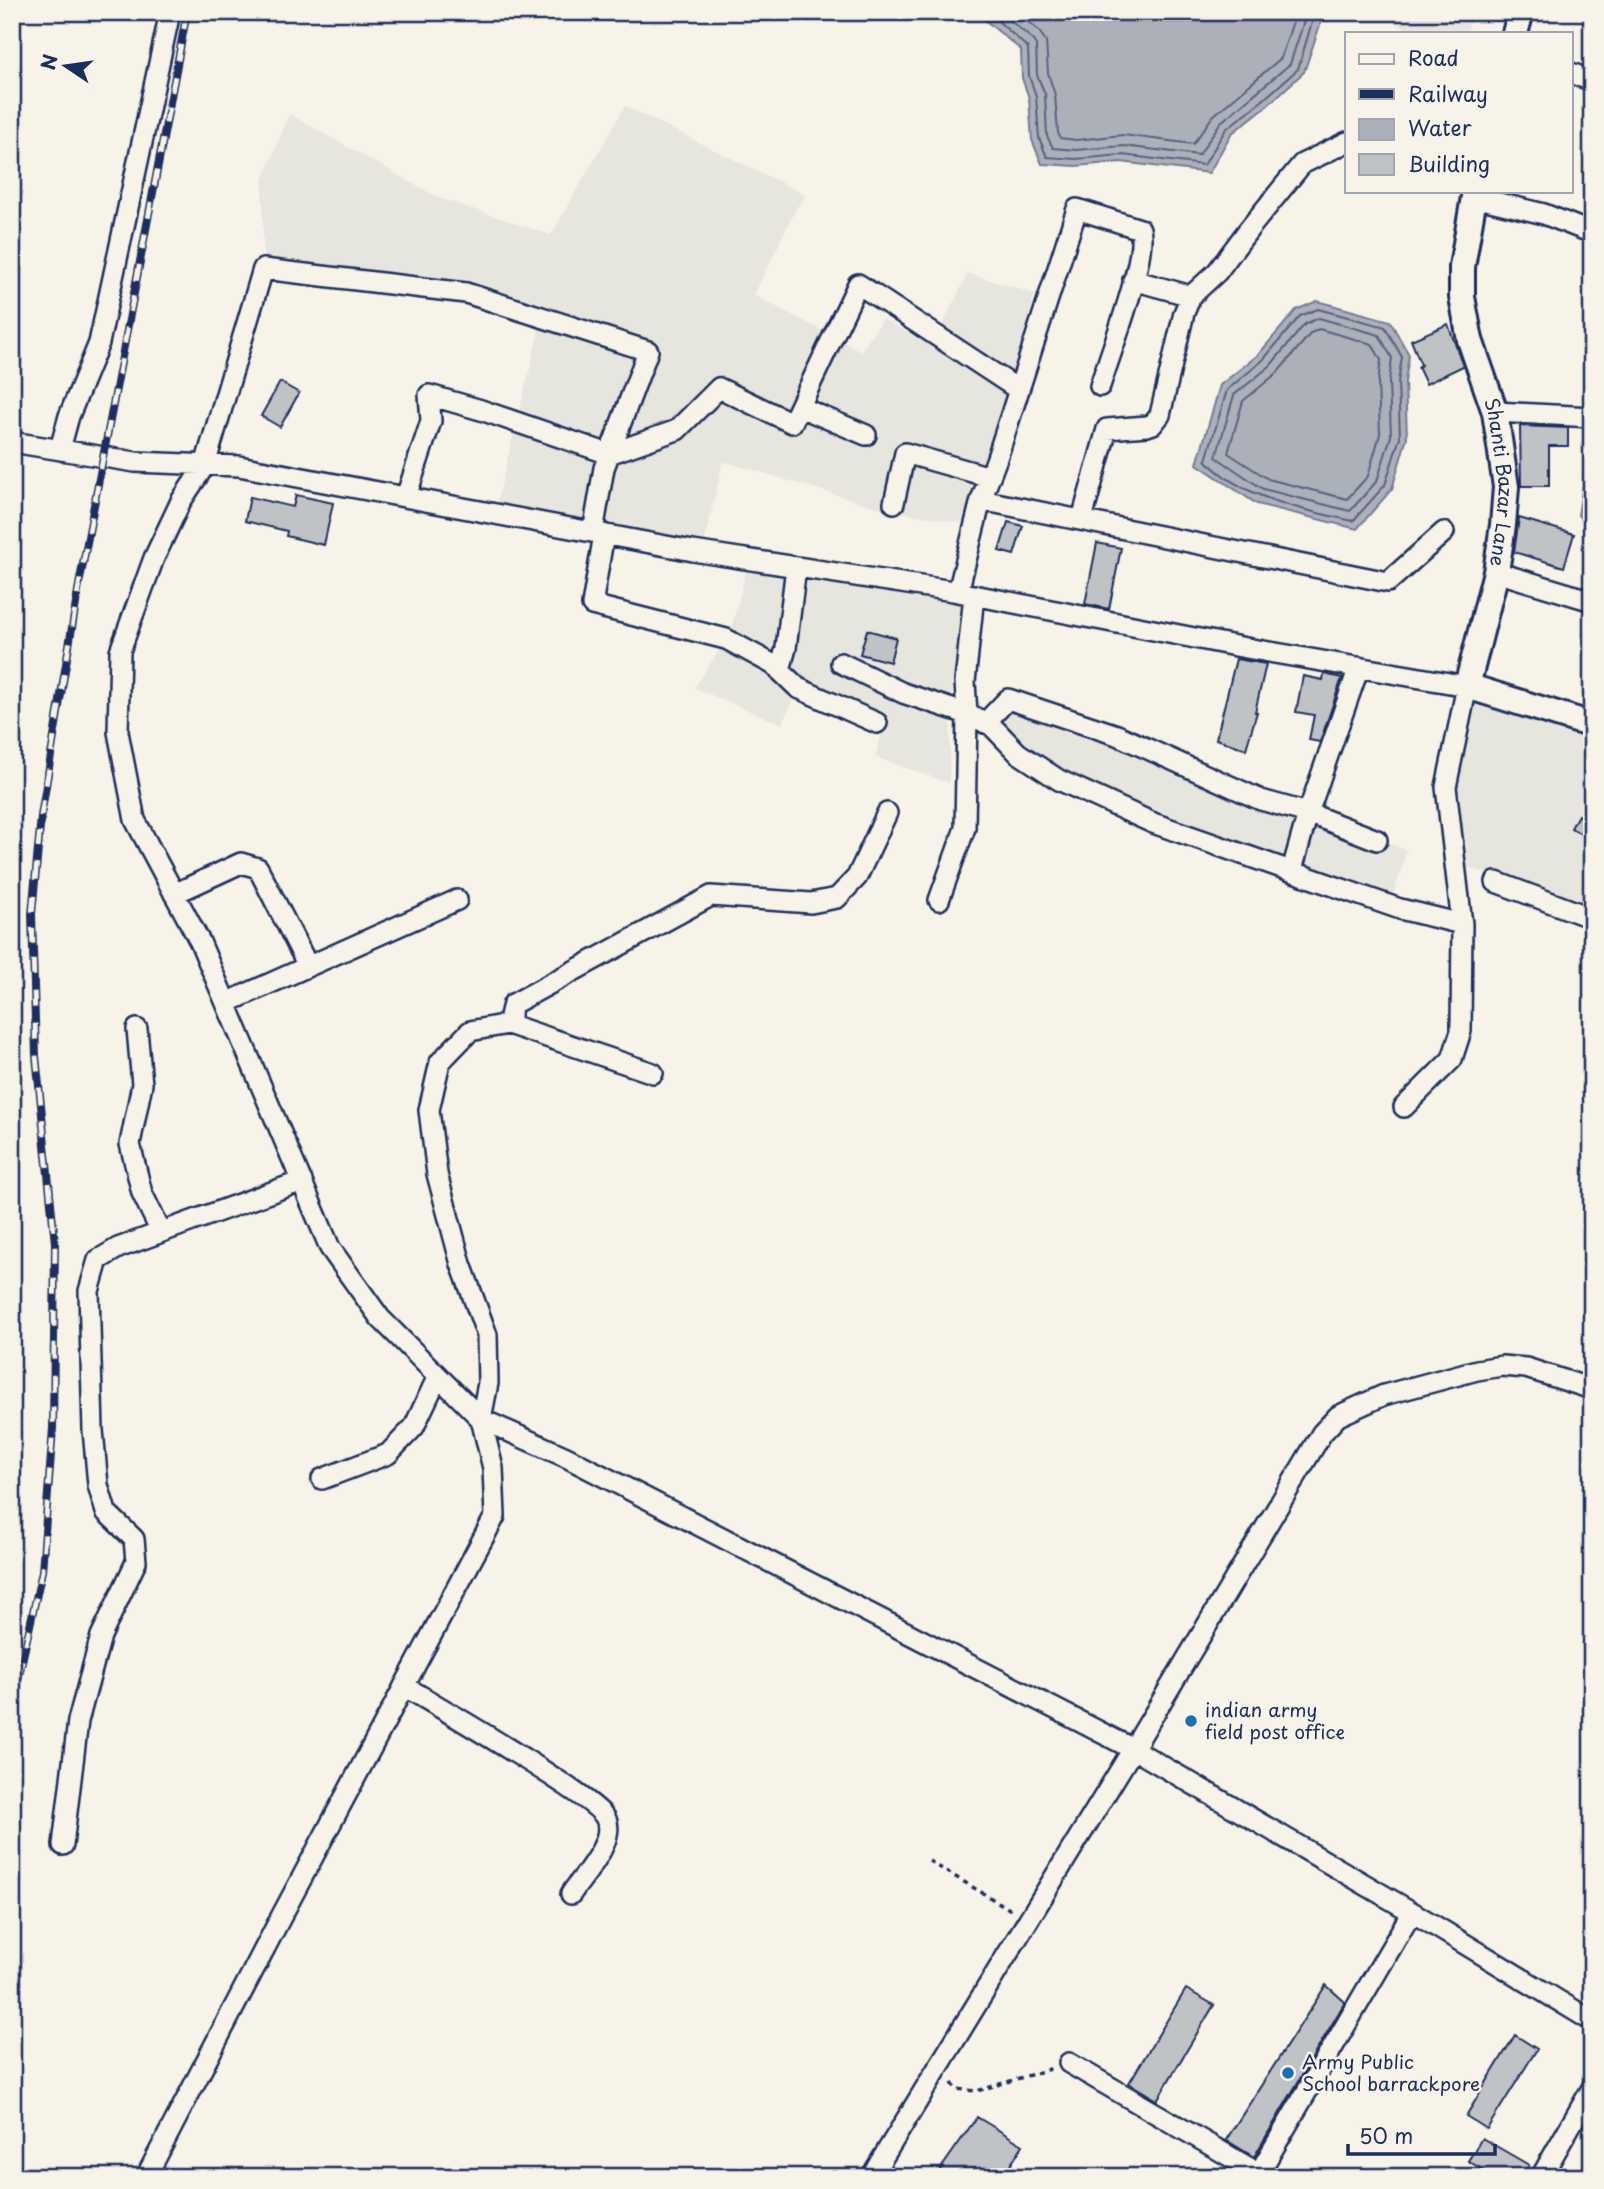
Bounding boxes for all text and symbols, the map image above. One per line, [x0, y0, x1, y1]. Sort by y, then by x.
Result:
north arrow [32, 32, 102, 102]
legend [1345, 32, 1572, 192]
text: Road [1408, 41, 1459, 73]
text: N [33, 51, 64, 72]
text: Railway [1408, 77, 1488, 109]
text: Water [1408, 111, 1472, 143]
text: Building [1408, 147, 1490, 179]
street label: Shanti Bazar Lane [1478, 394, 1521, 569]
place label: indian army field post office [1205, 1695, 1345, 1745]
marker: indian army field post office [1183, 1713, 1199, 1729]
place label: Army Public School barrackpore [1302, 2047, 1480, 2097]
marker: Army Public School barrackpore [1280, 2065, 1296, 2081]
scale bar [1348, 2112, 1496, 2156]
text: 50 m [1359, 2119, 1413, 2151]

